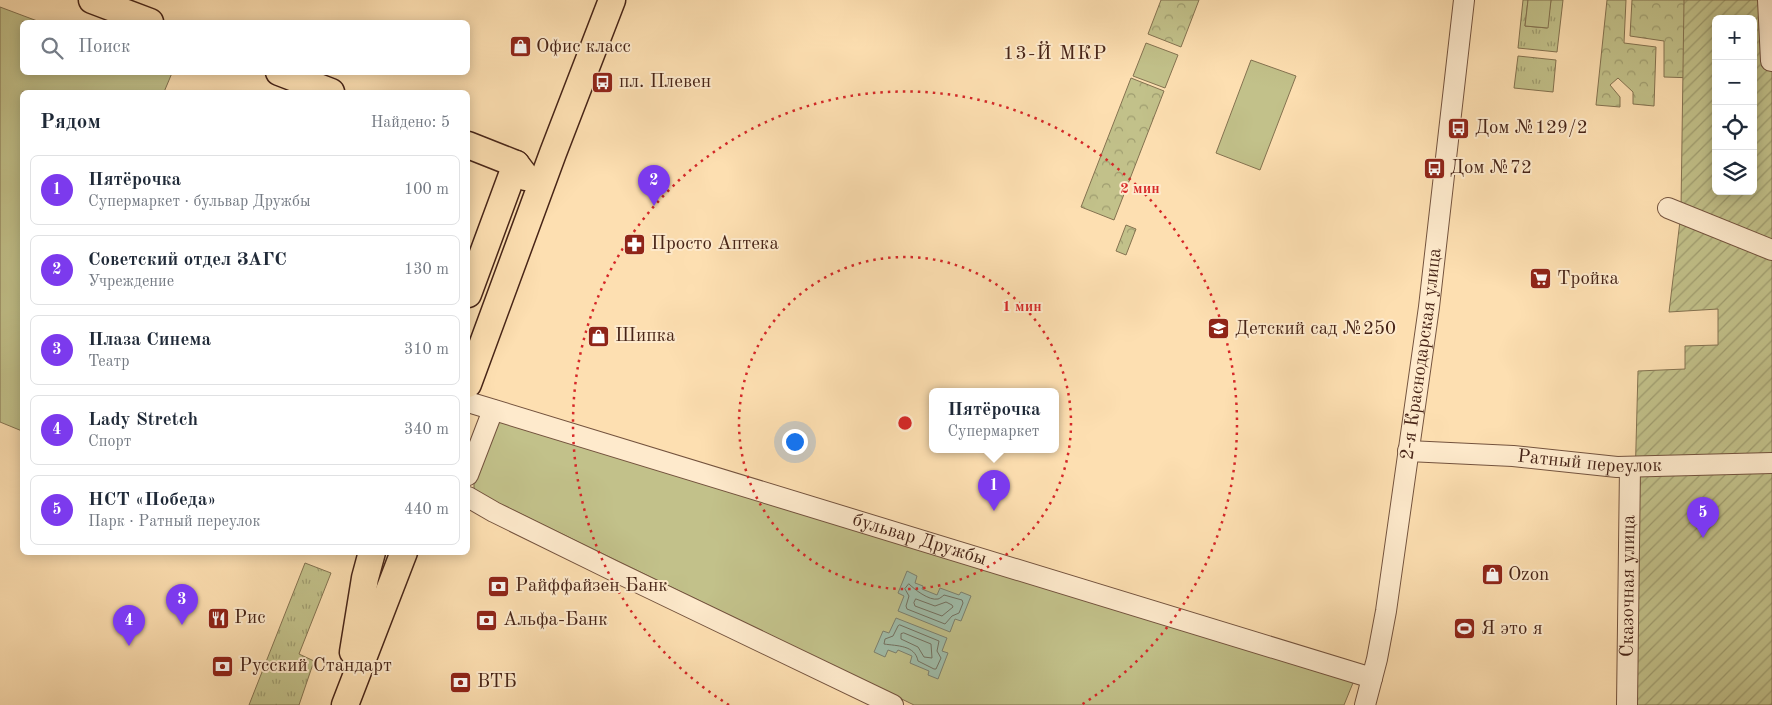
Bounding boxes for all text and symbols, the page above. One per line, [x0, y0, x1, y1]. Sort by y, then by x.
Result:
map controls [1712, 15, 1757, 195]
button: + [1712, 15, 1757, 60]
search box [20, 20, 470, 75]
icon: search [38, 34, 66, 62]
shop icon: Офис класс [508, 35, 532, 59]
text: Поиск [78, 38, 130, 57]
place label: Офис класс [536, 38, 631, 57]
district label: 13-Й МКР [1003, 41, 1107, 64]
button: − [1712, 60, 1757, 105]
bus stop icon: пл. Плевен [591, 70, 615, 94]
place label: пл. Плевен [619, 73, 711, 92]
button: locate [1712, 105, 1757, 150]
text: Рядом [40, 112, 101, 133]
text: Найдено: 5 [371, 115, 450, 131]
bus stop icon: Дом №129/2 [1447, 116, 1471, 140]
place label: Дом №129/2 [1475, 119, 1588, 138]
button: layers [1712, 150, 1757, 195]
bus stop icon: Дом №72 [1422, 156, 1446, 180]
place label: Дом №72 [1450, 159, 1532, 178]
pin: 2 [638, 165, 670, 206]
text: Пятёрочка [88, 171, 181, 190]
text: 1 [52, 182, 62, 198]
text: 100 m [404, 182, 449, 198]
text: 2 мин [1120, 182, 1160, 197]
text: Супермаркет · бульвар Дружбы [88, 194, 311, 210]
pharmacy icon: Просто Аптека [623, 232, 647, 256]
place label: Просто Аптека [651, 235, 779, 254]
street label: 2-я Краснодарская улица [1398, 246, 1445, 461]
text: Советский отдел ЗАГС [88, 251, 287, 270]
text: 2 [52, 262, 62, 278]
text: 130 m [404, 262, 449, 278]
supermarket icon: Тройка [1529, 267, 1553, 291]
place label: Тройка [1557, 270, 1620, 289]
text: Учреждение [88, 274, 174, 290]
text: 1 мин [1002, 300, 1042, 315]
school or university icon: Детский сад №250 [1207, 317, 1231, 341]
place label: Детский сад №250 [1235, 320, 1396, 339]
shop icon: Шипка [587, 324, 611, 348]
place label: Шипка [615, 327, 676, 346]
text: Плаза Синема [88, 331, 211, 350]
text: 3 [52, 342, 62, 358]
text: 310 m [404, 342, 449, 358]
text: Театр [88, 354, 129, 370]
popup [929, 388, 1059, 453]
text: Пятёрочка [947, 401, 1041, 420]
text: Lady Stretch [88, 411, 198, 430]
centre of rings [896, 414, 914, 432]
text: 4 [52, 422, 62, 438]
text: 340 m [404, 422, 449, 438]
text: Супермаркет [947, 424, 1039, 440]
your location [782, 429, 808, 455]
text: Спорт [88, 434, 131, 450]
street label: Ратный переулок [1516, 447, 1663, 477]
pin: 1 [978, 470, 1010, 511]
text: НСТ «Победа» [88, 491, 216, 510]
pin: 5 [1687, 497, 1719, 538]
text: 5 [52, 502, 62, 518]
text: 440 m [404, 502, 449, 518]
street label: бульвар Дружбы [850, 510, 989, 569]
text: Парк · Ратный переулок [88, 514, 260, 530]
street label: Сказочная улица [1618, 514, 1639, 657]
shop icon: Ozon [1480, 563, 1504, 587]
place label: Ozon [1508, 566, 1549, 585]
bank icon: Райффайзен Банк [487, 574, 511, 598]
place label: Райффайзен Банк [515, 577, 668, 596]
pin: 3 [166, 584, 198, 625]
pin: 4 [113, 605, 145, 646]
restaurant icon: Рис [206, 606, 230, 630]
bank icon: Альфа-Банк [475, 608, 499, 632]
place label: Рис [234, 609, 265, 628]
place label: Альфа-Банк [503, 611, 608, 630]
sports icon: Я это я [1453, 617, 1477, 641]
place label: Я это я [1481, 620, 1543, 639]
bank icon: Русский Стандарт [211, 654, 235, 678]
place label: Русский Стандарт [239, 657, 392, 676]
bank icon: ВТБ [449, 670, 473, 694]
place label: ВТБ [477, 673, 517, 692]

